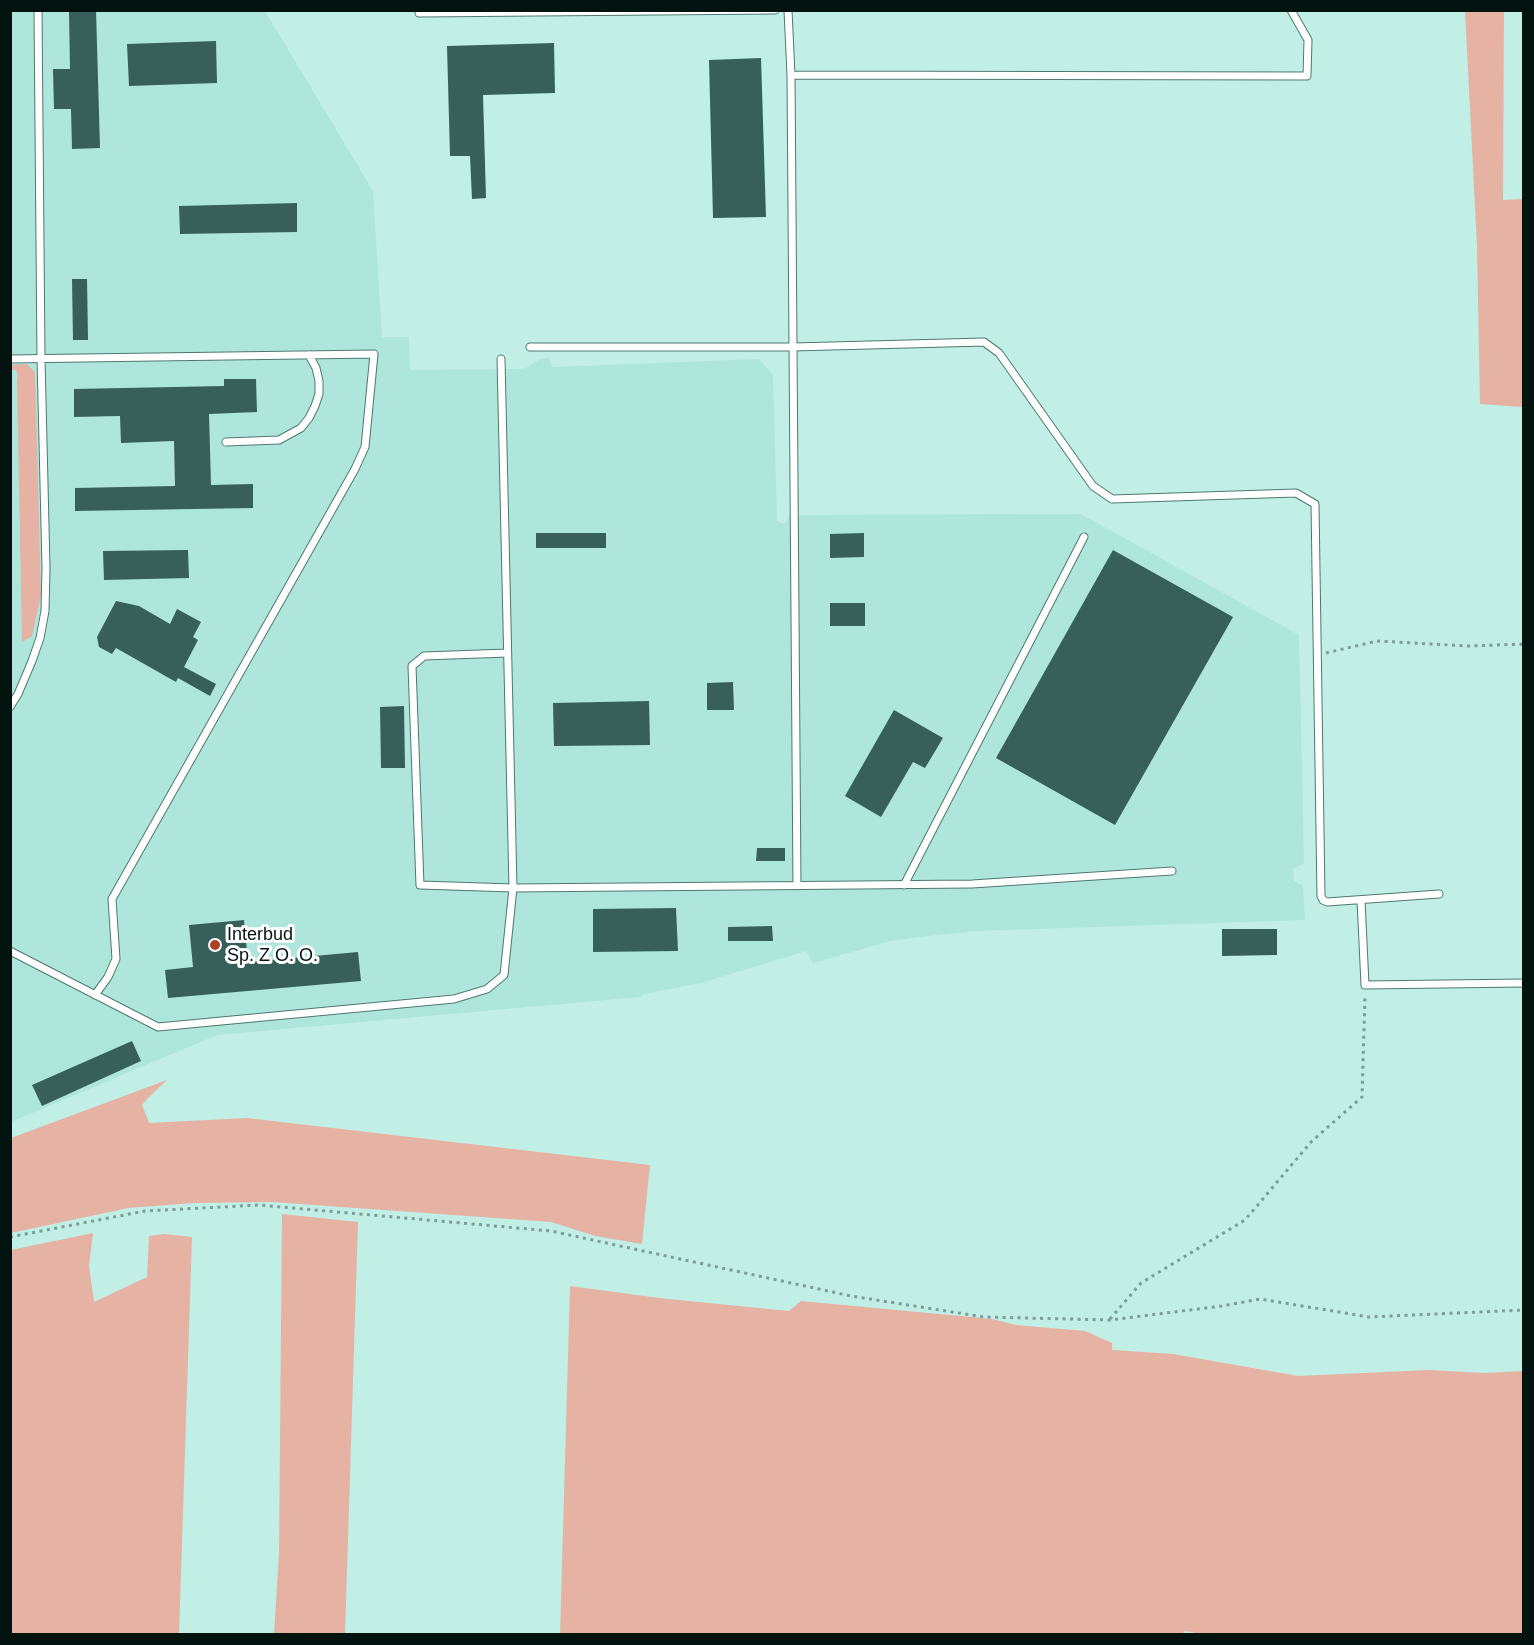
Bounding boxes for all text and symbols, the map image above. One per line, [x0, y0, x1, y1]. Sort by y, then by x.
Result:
place label: Interbud Sp. Z O. O. [227, 924, 318, 966]
marker: Interbud Sp. Z O. O. [208, 938, 222, 952]

